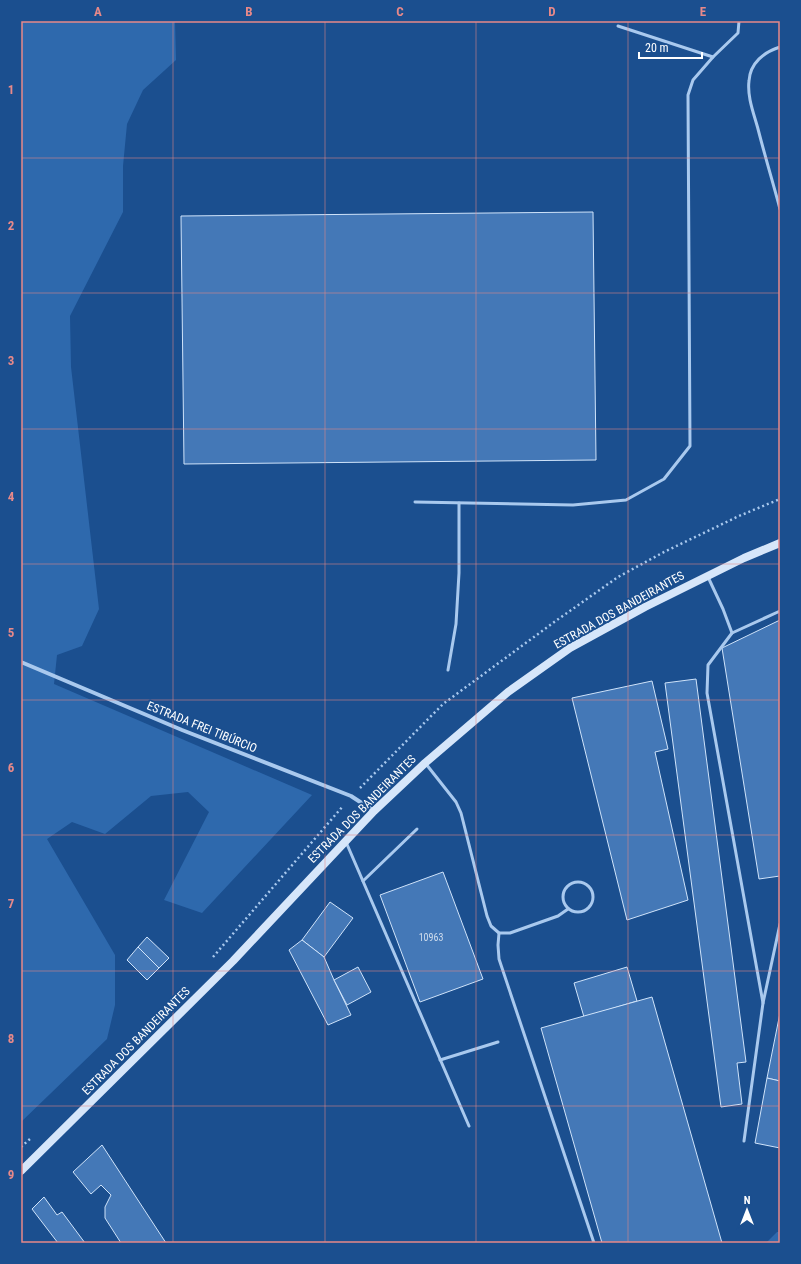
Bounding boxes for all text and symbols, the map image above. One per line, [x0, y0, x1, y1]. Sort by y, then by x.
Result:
text: A [94, 4, 102, 19]
text: B [245, 4, 253, 19]
text: C [396, 4, 404, 19]
text: D [548, 4, 556, 19]
text: E [700, 4, 707, 19]
scale bar [639, 34, 702, 60]
text: 20 m [645, 41, 669, 55]
text: 1 [8, 82, 14, 97]
text: 2 [8, 218, 15, 233]
text: 3 [8, 353, 14, 368]
text: 4 [8, 489, 15, 504]
street label: ESTRADA DOS BANDEIRANTES [551, 568, 687, 652]
text: 5 [8, 625, 15, 640]
street label: ESTRADA FREI TIBÚRCIO [145, 698, 260, 756]
street label: ESTRADA DOS BANDEIRANTES [305, 752, 419, 866]
text: 6 [8, 760, 15, 775]
text: 7 [8, 896, 15, 911]
house number: 10963 [419, 932, 443, 943]
street label: ESTRADA DOS BANDEIRANTES [79, 984, 193, 1098]
text: 8 [8, 1031, 14, 1046]
text: 9 [8, 1167, 14, 1182]
north arrow [727, 1190, 767, 1230]
text: N [744, 1194, 751, 1207]

